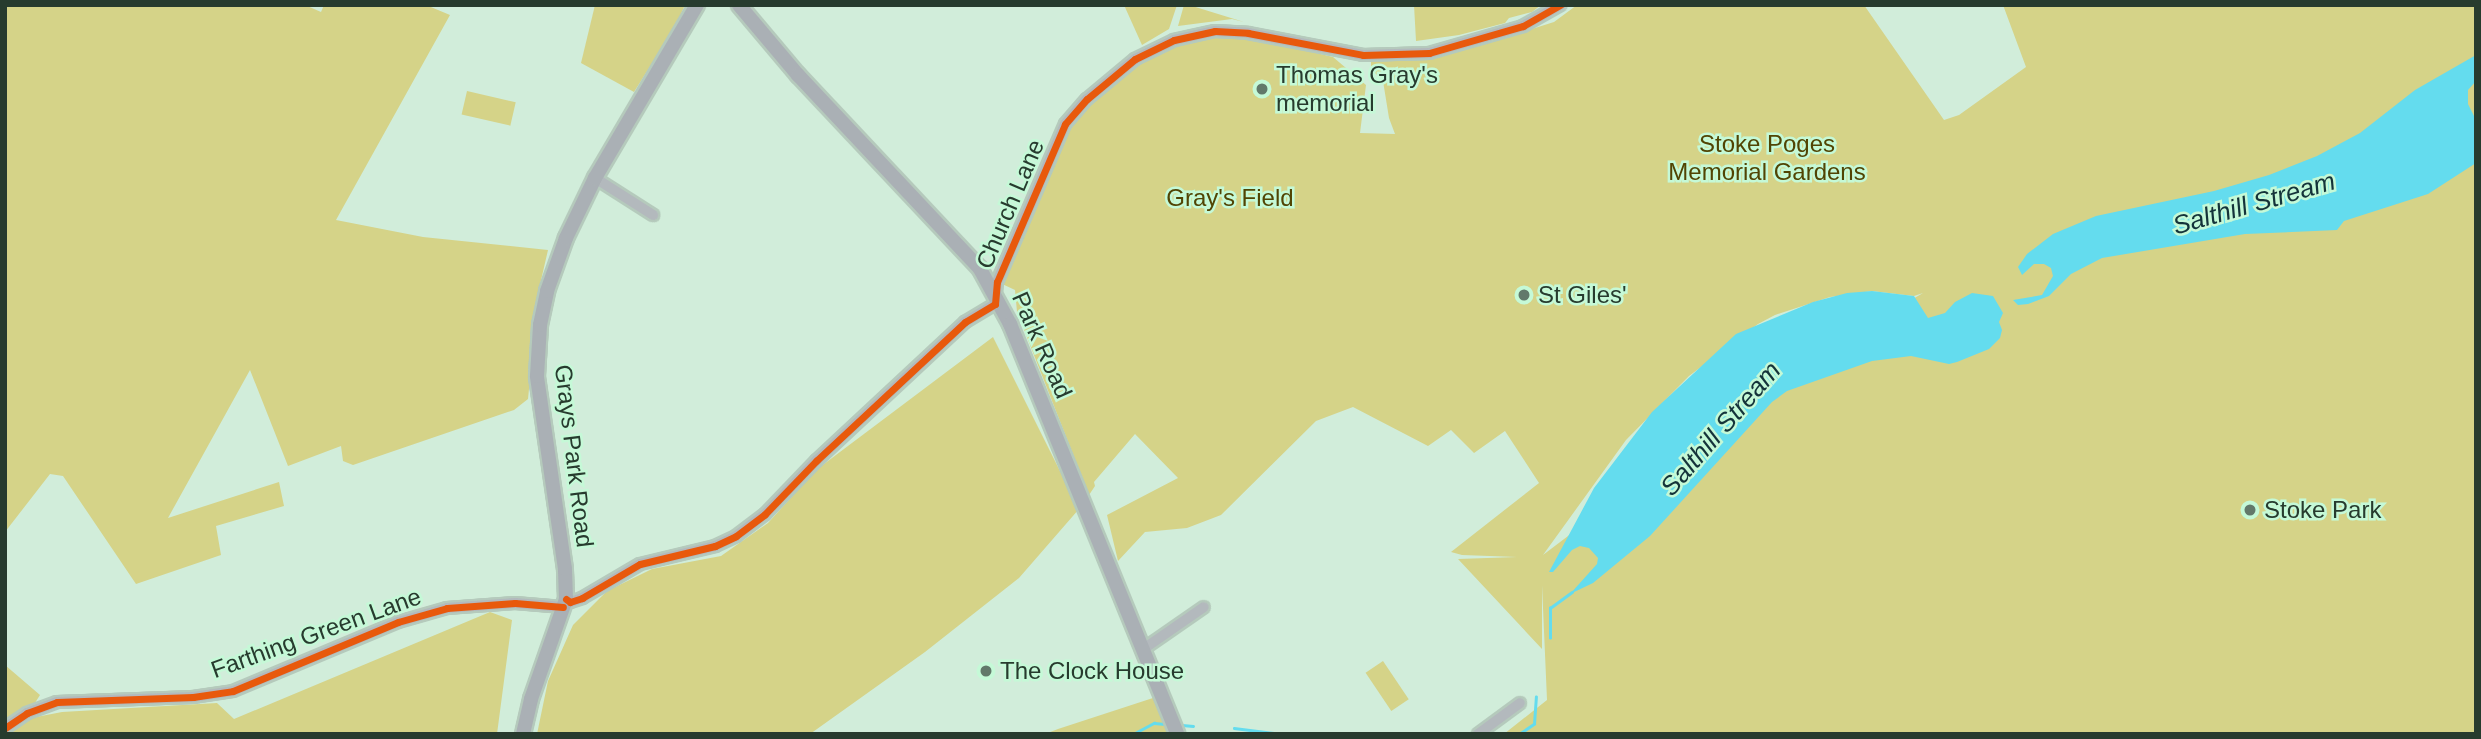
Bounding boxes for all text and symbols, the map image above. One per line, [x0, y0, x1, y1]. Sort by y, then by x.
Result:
place label: Thomas Gray's memorial [1276, 61, 1438, 117]
marker: Thomas Gray's memorial [1254, 81, 1270, 97]
park label: Stoke Poges Memorial Gardens [1668, 130, 1866, 186]
street label: Church Lane [970, 135, 1050, 273]
water label: Salthill Stream [2169, 166, 2339, 242]
park label: Gray's Field [1166, 184, 1294, 212]
place label: St Giles' [1538, 281, 1627, 309]
street label: Park Road [1006, 287, 1078, 403]
marker: St Giles' [1516, 287, 1532, 303]
water label: Salthill Stream [1654, 356, 1788, 502]
street label: Grays Park Road [548, 363, 600, 549]
place label: Stoke Park [2264, 496, 2381, 524]
marker: Stoke Park [2242, 502, 2258, 518]
street label: Farthing Green Lane [207, 582, 425, 684]
place label: The Clock House [1000, 657, 1184, 685]
marker: The Clock House [978, 663, 994, 679]

